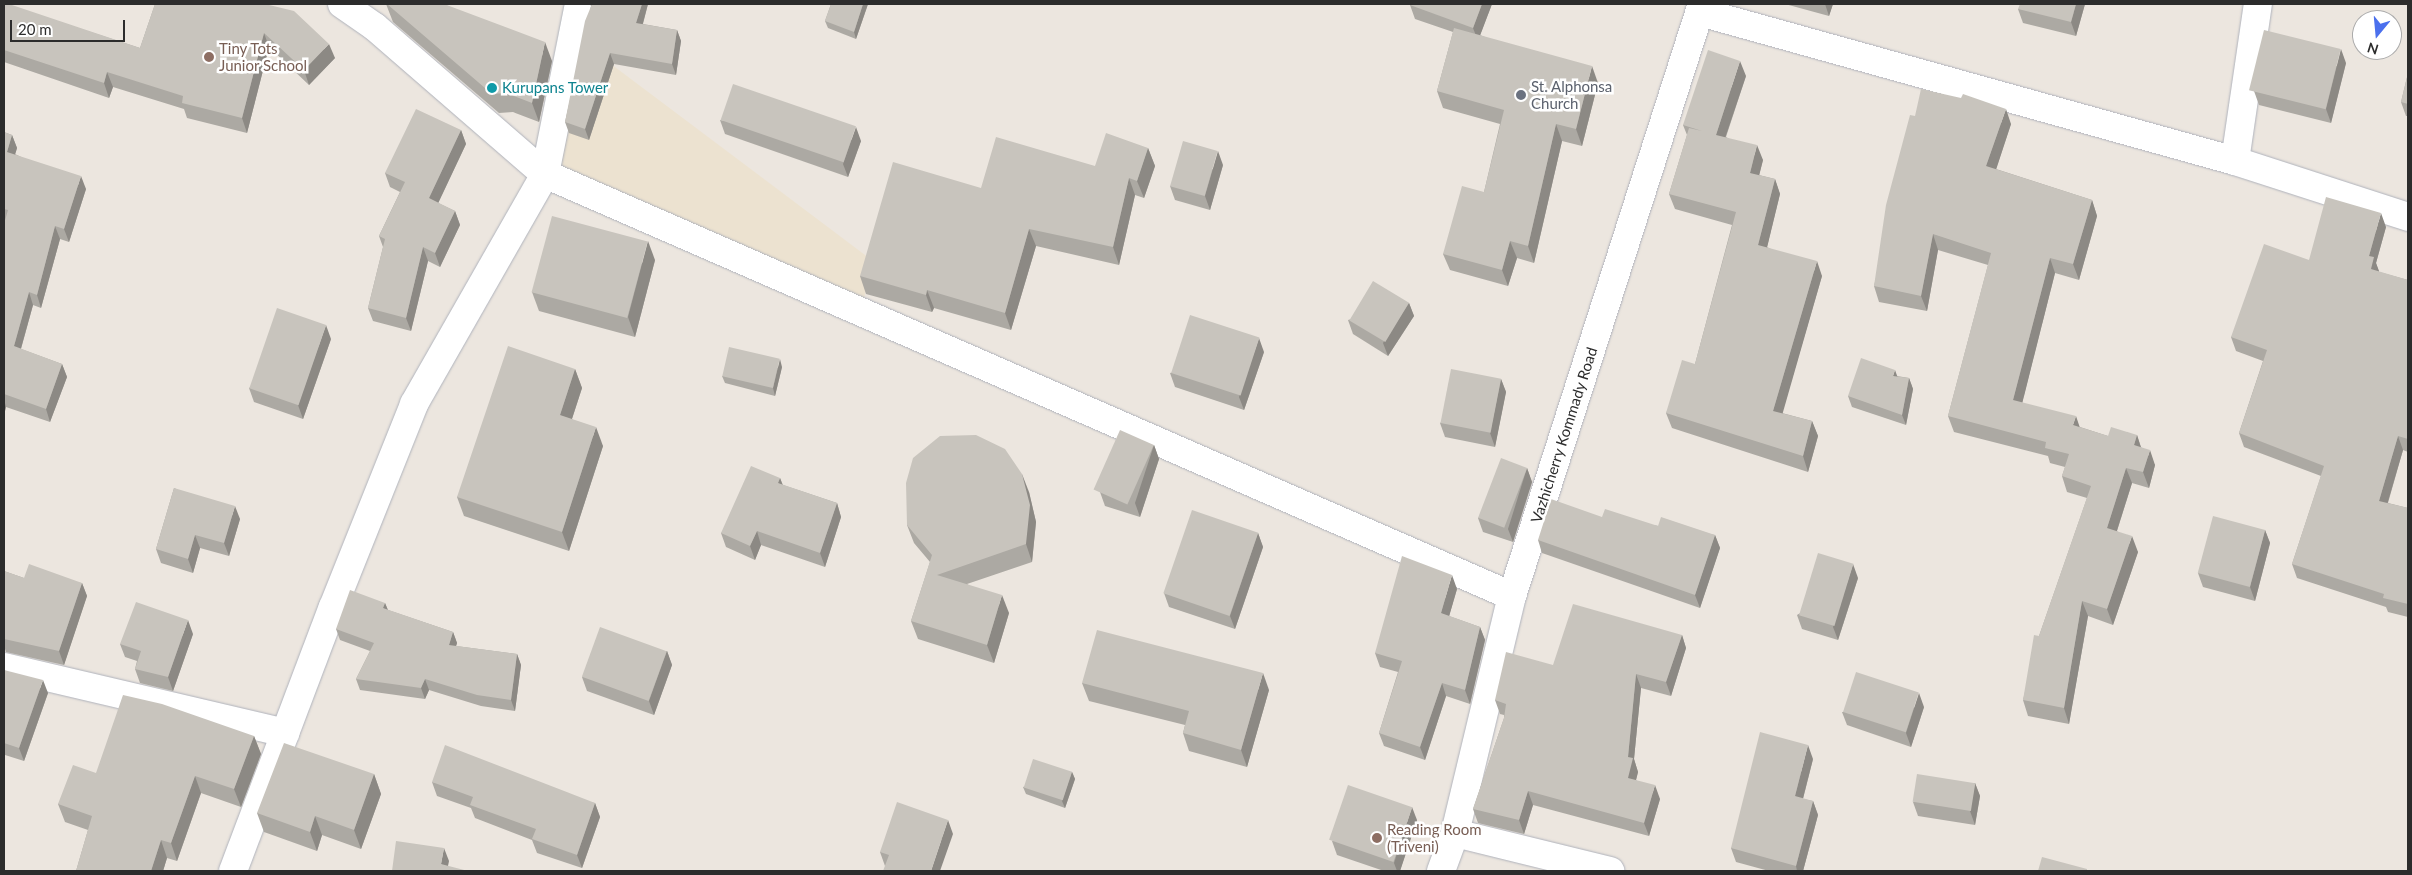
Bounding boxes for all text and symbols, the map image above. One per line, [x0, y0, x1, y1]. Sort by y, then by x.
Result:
scale bar [12, 10, 128, 42]
north arrow [2352, 10, 2402, 60]
text: 20 m [18, 20, 52, 38]
place label: Tiny Tots Junior School [219, 39, 307, 74]
text: N [2365, 39, 2380, 59]
marker: Tiny Tots Junior School [203, 51, 215, 63]
place label: St. Alphonsa Church [1531, 77, 1613, 112]
place label: Kurupans Tower [502, 79, 609, 97]
marker: Kurupans Tower [486, 82, 498, 94]
marker: St. Alphonsa Church [1515, 89, 1527, 101]
street label: Vazhicherry Kommady Road [1527, 345, 1601, 525]
place label: Reading Room (Triveni) [1387, 820, 1482, 855]
marker: Reading Room (Triveni) [1371, 832, 1383, 844]

